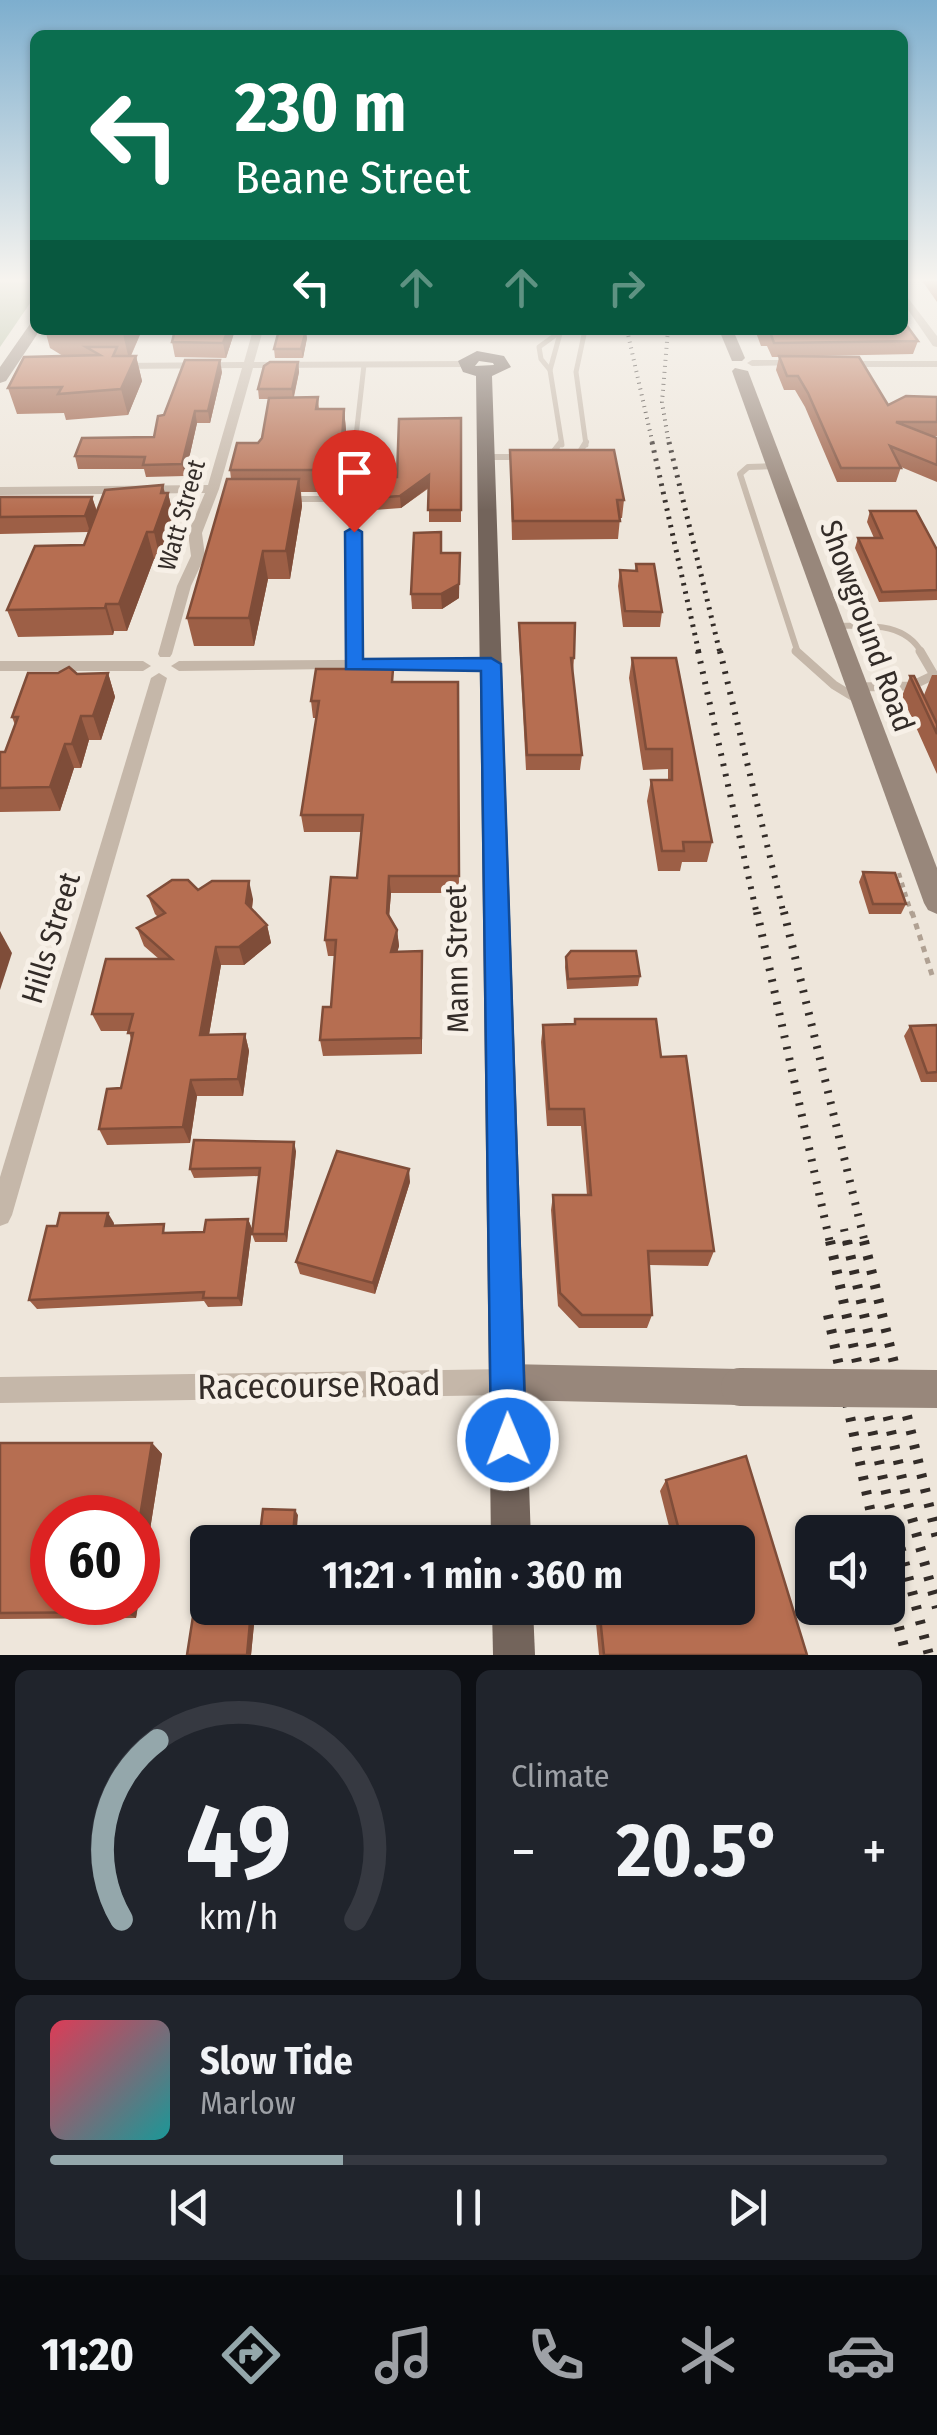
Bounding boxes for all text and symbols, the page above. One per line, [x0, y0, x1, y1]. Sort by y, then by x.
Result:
text: 230 m [235, 66, 407, 150]
icon: left [70, 70, 200, 200]
text: Beane Street [235, 151, 471, 205]
icon: left [284, 260, 339, 315]
icon: ahead [389, 260, 444, 315]
icon: ahead [494, 260, 549, 315]
icon: right [599, 260, 654, 315]
pin [312, 430, 397, 533]
icon: arrive [327, 445, 382, 500]
street label: Watt Street [152, 456, 212, 574]
street label: Showground Road [812, 515, 922, 737]
street label: Hills Street [14, 868, 88, 1008]
street label: Mann Street [438, 884, 476, 1034]
street label: Racecourse Road [197, 1362, 441, 1408]
position arrow [456, 1388, 560, 1492]
speed limit sign: 60 [30, 1495, 160, 1625]
map controls [795, 1515, 905, 1625]
button: sound [795, 1515, 905, 1625]
text: 11:21 · 1 min · 360 m [322, 1552, 623, 1598]
text: Climate [511, 1757, 610, 1795]
text: 49 [185, 1780, 291, 1905]
text: 20.5° [617, 1806, 781, 1896]
text: − [511, 1819, 536, 1885]
text: + [862, 1819, 887, 1885]
text: km/h [198, 1896, 278, 1938]
text: Slow Tide [200, 2038, 353, 2084]
text: Marlow [200, 2084, 296, 2122]
icon: previous [162, 2180, 217, 2235]
icon: pause [441, 2180, 496, 2235]
icon: next [720, 2180, 775, 2235]
icon: directions [216, 2320, 286, 2390]
icon: music [369, 2320, 439, 2390]
icon: phone [521, 2320, 591, 2390]
icon: climate [673, 2320, 743, 2390]
icon: car [826, 2320, 896, 2390]
text: 11:20 [41, 2328, 134, 2382]

